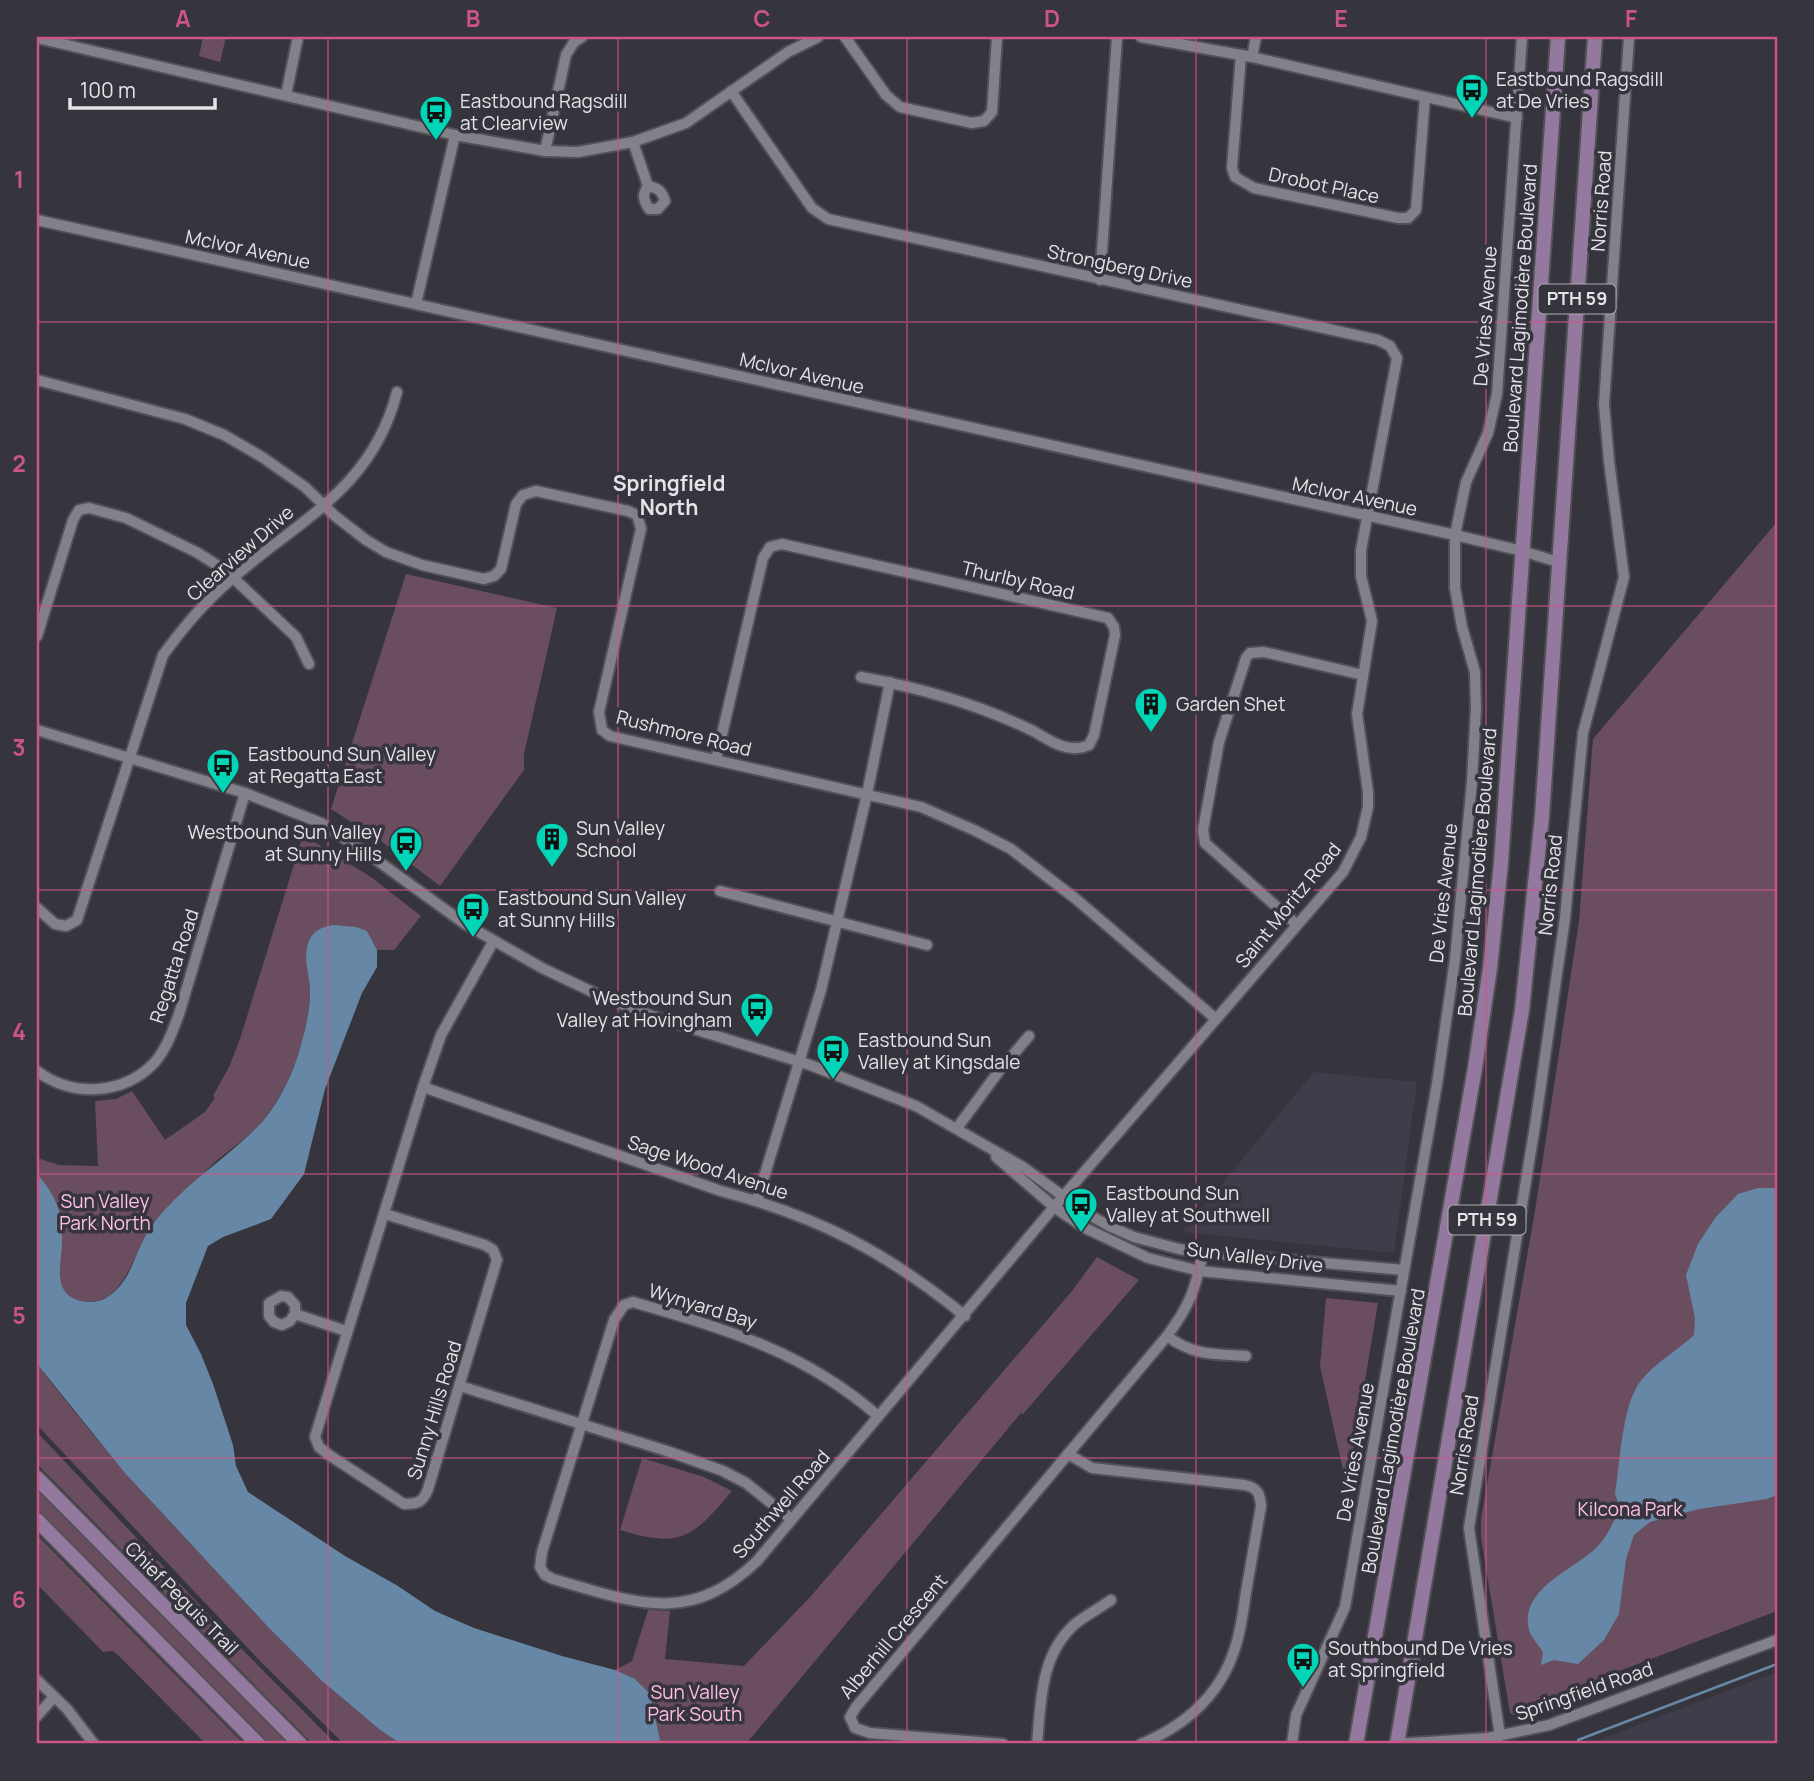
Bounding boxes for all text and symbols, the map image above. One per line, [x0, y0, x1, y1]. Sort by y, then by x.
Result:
text: A [175, 2, 191, 34]
text: B [466, 2, 480, 34]
text: C [754, 2, 771, 34]
text: D [1044, 2, 1060, 34]
text: E [1334, 2, 1348, 34]
text: F [1625, 2, 1637, 34]
scale bar [70, 66, 215, 110]
place label: Eastbound Ragsdill at De Vries [1496, 66, 1663, 114]
bus stop icon: Eastbound Ragsdill at De Vries [1453, 71, 1491, 120]
text: 100 m [80, 76, 136, 104]
place label: Eastbound Ragsdill at Clearview [460, 88, 627, 136]
bus stop icon: Eastbound Ragsdill at Clearview [417, 93, 455, 142]
street label: Norris Road [1585, 150, 1617, 252]
street label: Drobot Place [1266, 161, 1382, 209]
text: 1 [14, 163, 24, 195]
street label: Boulevard Lagimodière Boulevard [1497, 163, 1543, 453]
street label: McIvor Avenue [183, 223, 313, 275]
street label: Strongberg Drive [1045, 238, 1195, 294]
street label: De Vries Avenue [1467, 245, 1503, 387]
road number: PTH 59 [1538, 284, 1616, 314]
street label: McIvor Avenue [737, 346, 867, 400]
text: 2 [12, 447, 26, 479]
district label: Springfield North [613, 469, 725, 521]
street label: McIvor Avenue [1290, 470, 1420, 522]
street label: Clearview Drive [181, 499, 299, 607]
street label: Thurlby Road [959, 554, 1077, 606]
building icon: Garden Shet [1132, 685, 1170, 734]
place label: Garden Shet [1176, 691, 1286, 717]
street label: Rushmore Road [614, 704, 754, 762]
street label: Boulevard Lagimodière Boulevard [1451, 727, 1503, 1017]
text: 3 [12, 731, 26, 763]
place label: Eastbound Sun Valley at Regatta East [248, 741, 436, 789]
bus stop icon: Eastbound Sun Valley at Regatta East [204, 746, 242, 795]
place label: Sun Valley School [576, 815, 665, 863]
place label: Westbound Sun Valley at Sunny Hills [188, 819, 382, 867]
building icon: Sun Valley School [533, 820, 571, 869]
street label: De Vries Avenue [1423, 822, 1463, 964]
bus stop icon: Westbound Sun Valley at Sunny Hills [387, 824, 425, 873]
street label: Norris Road [1532, 833, 1568, 937]
street label: Saint Moritz Road [1229, 837, 1347, 973]
place label: Eastbound Sun Valley at Sunny Hills [498, 885, 686, 933]
bus stop icon: Eastbound Sun Valley at Sunny Hills [454, 890, 492, 939]
street label: Regatta Road [143, 906, 205, 1026]
place label: Westbound Sun Valley at Hovingham [557, 985, 732, 1033]
bus stop icon: Westbound Sun Valley at Hovingham [738, 990, 776, 1039]
text: 4 [12, 1015, 26, 1047]
place label: Eastbound Sun Valley at Kingsdale [858, 1027, 1020, 1075]
bus stop icon: Eastbound Sun Valley at Kingsdale [814, 1032, 852, 1081]
street label: Sage Wood Avenue [624, 1129, 792, 1205]
place label: Eastbound Sun Valley at Southwell [1106, 1180, 1270, 1228]
bus stop icon: Eastbound Sun Valley at Southwell [1062, 1185, 1100, 1234]
park label: Sun Valley Park North [59, 1188, 151, 1236]
road number: PTH 59 [1448, 1205, 1526, 1234]
street label: Sun Valley Drive [1185, 1236, 1325, 1278]
street label: Wynyard Bay [646, 1277, 760, 1335]
street label: Boulevard Lagimodière Boulevard [1355, 1286, 1431, 1576]
text: 5 [12, 1299, 26, 1331]
street label: Sunny Hills Road [400, 1337, 468, 1483]
street label: De Vries Avenue [1330, 1381, 1380, 1523]
street label: Norris Road [1443, 1393, 1485, 1497]
street label: Southwell Road [727, 1444, 835, 1564]
park label: Kilcona Park [1577, 1496, 1683, 1522]
street label: Chief Peguis Trail [120, 1536, 244, 1660]
street label: Alberhill Crescent [833, 1568, 953, 1704]
text: 6 [12, 1583, 26, 1615]
place label: Southbound De Vries at Springfield [1328, 1635, 1513, 1683]
bus stop icon: Southbound De Vries at Springfield [1284, 1640, 1322, 1689]
street label: Springfield Road [1512, 1655, 1656, 1727]
park label: Sun Valley Park South [648, 1679, 742, 1727]

